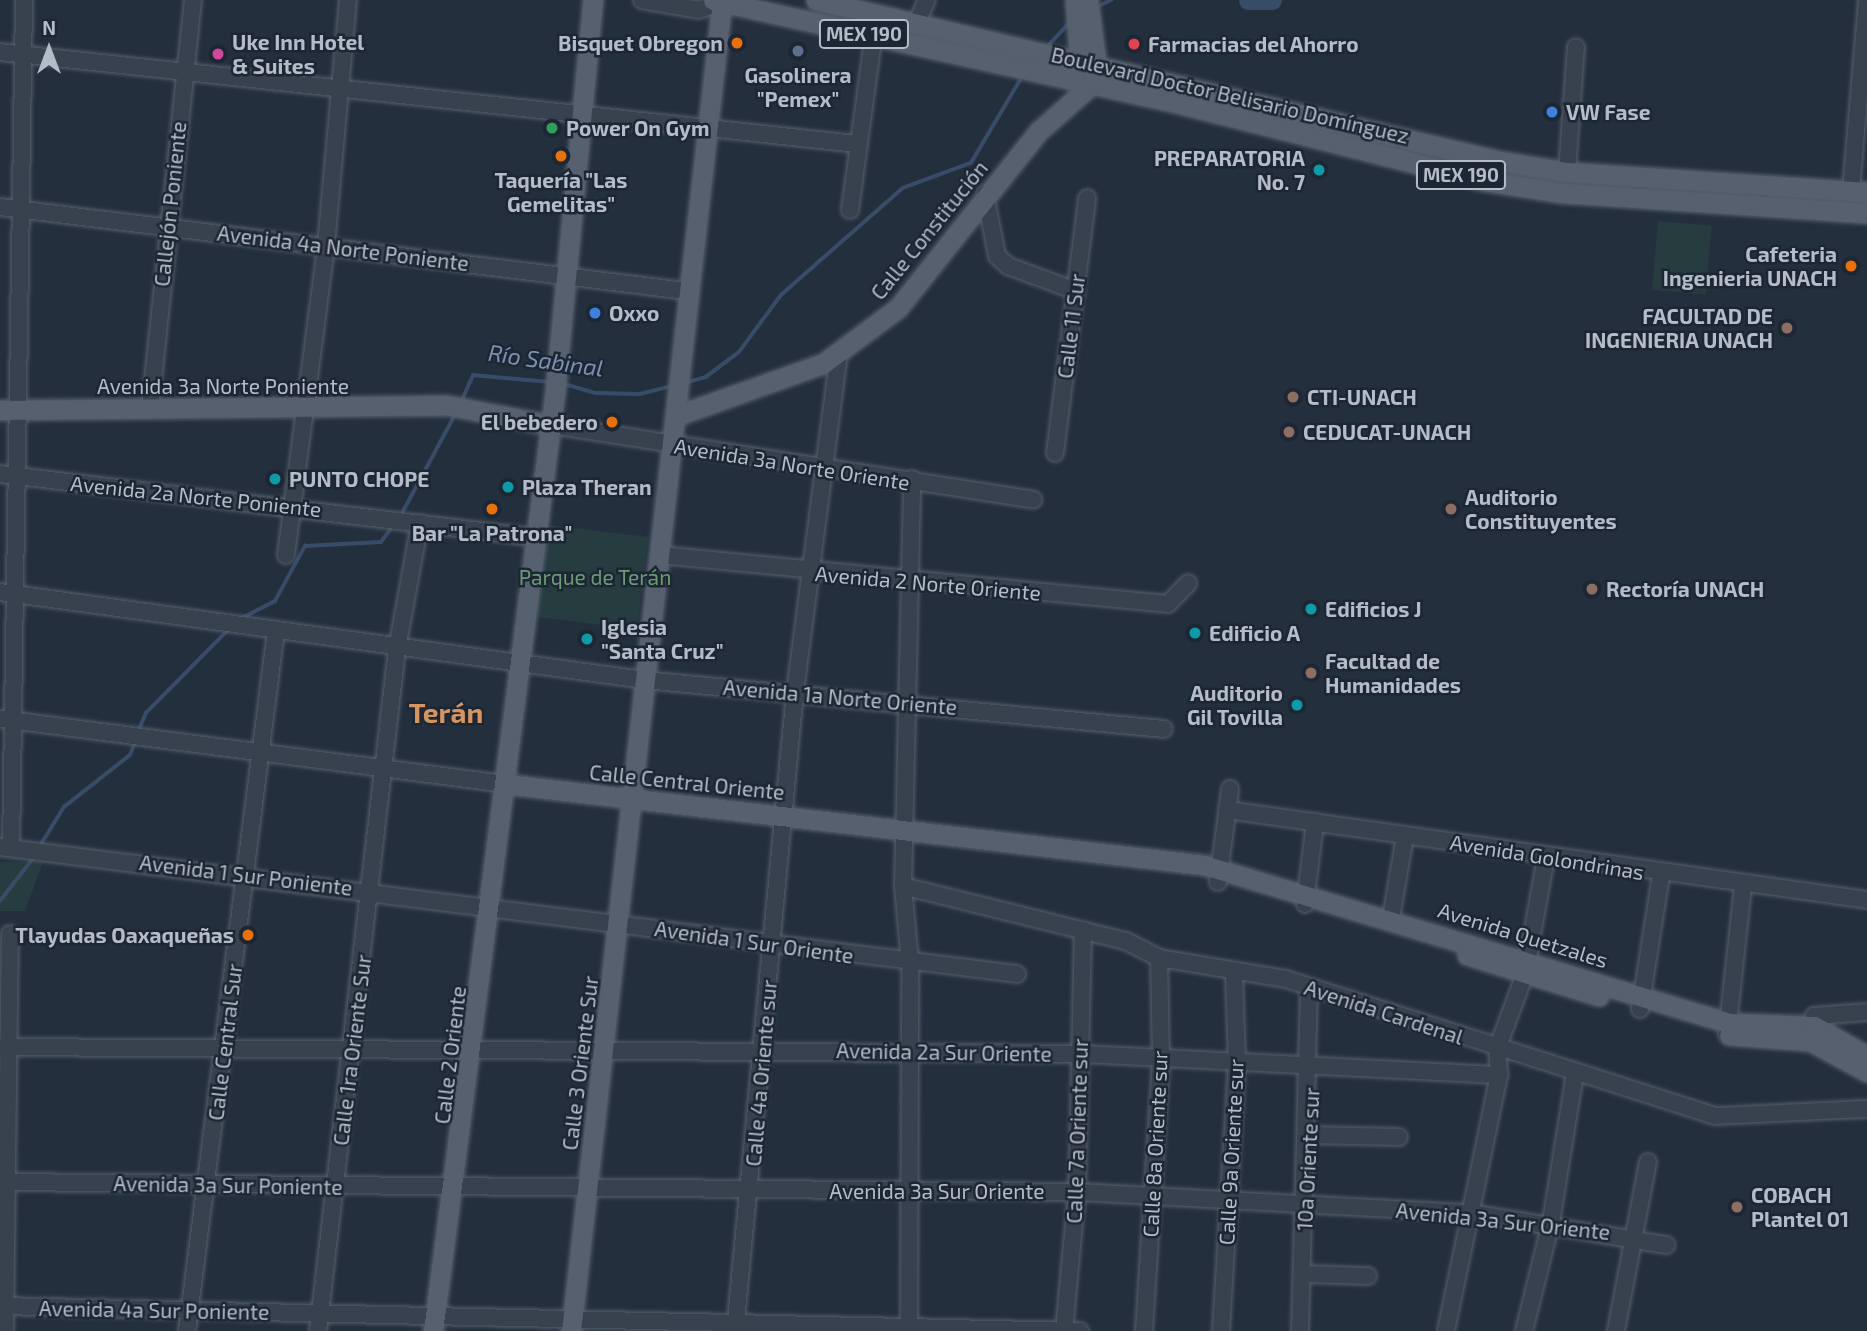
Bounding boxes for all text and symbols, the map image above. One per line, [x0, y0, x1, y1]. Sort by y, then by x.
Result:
north arrow [14, 14, 84, 84]
text: N [42, 16, 56, 39]
road number: MEX 190 [818, 18, 910, 50]
place label: Uke Inn Hotel & Suites [232, 29, 364, 79]
place label: Bisquet Obregon [558, 30, 723, 56]
place label: Farmacias del Ahorro [1148, 31, 1359, 57]
marker: Bisquet Obregon [729, 35, 745, 51]
marker: Farmacias del Ahorro [1126, 36, 1142, 52]
street label: Boulevard Doctor Belisario Domínguez [1049, 41, 1411, 149]
marker: Gasolinera "Pemex" [790, 43, 806, 59]
marker: Uke Inn Hotel & Suites [210, 46, 226, 62]
place label: Gasolinera "Pemex" [744, 62, 852, 112]
place label: VW Fase [1566, 99, 1651, 125]
marker: VW Fase [1544, 104, 1560, 120]
place label: Power On Gym [566, 115, 710, 141]
street label: Callejón Poniente [149, 120, 191, 288]
marker: Power On Gym [544, 120, 560, 136]
place label: PREPARATORIA No. 7 [1154, 145, 1305, 195]
marker: Taquería "Las Gemelitas" [553, 148, 569, 164]
street label: Calle Constitución [865, 155, 993, 305]
road number: MEX 190 [1416, 160, 1506, 190]
marker: PREPARATORIA No. 7 [1311, 162, 1327, 178]
place label: Taquería "Las Gemelitas" [494, 167, 628, 217]
street label: Avenida 4a Norte Poniente [216, 220, 470, 276]
place label: Cafeteria Ingenieria UNACH [1663, 241, 1837, 291]
marker: Cafeteria Ingenieria UNACH [1843, 258, 1859, 274]
street label: Calle 11 Sur [1052, 272, 1090, 380]
place label: Oxxo [609, 300, 659, 326]
place label: FACULTAD DE INGENIERIA UNACH [1585, 303, 1773, 353]
marker: Oxxo [587, 305, 603, 321]
marker: FACULTAD DE INGENIERIA UNACH [1779, 320, 1795, 336]
water label: Río Sabinal [487, 338, 605, 382]
street label: Avenida 3a Norte Poniente [97, 373, 349, 399]
place label: CTI-UNACH [1307, 384, 1417, 410]
marker: CTI-UNACH [1285, 389, 1301, 405]
place label: El bebedero [480, 409, 598, 435]
marker: El bebedero [604, 414, 620, 430]
place label: CEDUCAT-UNACH [1303, 419, 1471, 445]
marker: CEDUCAT-UNACH [1281, 424, 1297, 440]
street label: Avenida 3a Norte Oriente [672, 433, 912, 495]
place label: PUNTO CHOPE [289, 466, 429, 492]
street label: Avenida 2a Norte Poniente [69, 470, 323, 522]
marker: PUNTO CHOPE [267, 471, 283, 487]
place label: Plaza Theran [522, 474, 652, 500]
marker: Plaza Theran [500, 479, 516, 495]
place label: Auditorio Constituyentes [1465, 484, 1617, 534]
marker: Bar "La Patrona" [484, 501, 500, 517]
marker: Auditorio Constituyentes [1443, 501, 1459, 517]
place label: Bar "La Patrona" [411, 520, 573, 546]
street label: Avenida 2 Norte Oriente [814, 561, 1042, 605]
park label: Parque de Terán [518, 564, 672, 590]
place label: Rectoría UNACH [1606, 576, 1764, 602]
marker: Rectoría UNACH [1584, 581, 1600, 597]
place label: Edificios J [1325, 596, 1422, 622]
marker: Edificios J [1303, 601, 1319, 617]
place label: Iglesia "Santa Cruz" [601, 614, 723, 664]
place label: Edificio A [1209, 620, 1301, 646]
marker: Edificio A [1187, 625, 1203, 641]
marker: Iglesia "Santa Cruz" [579, 631, 595, 647]
place label: Facultad de Humanidades [1325, 648, 1461, 698]
marker: Facultad de Humanidades [1303, 665, 1319, 681]
street label: Avenida 1a Norte Oriente [722, 674, 958, 720]
place label: Auditorio Gil Tovilla [1186, 680, 1283, 730]
district label: Terán [409, 695, 483, 729]
marker: Auditorio Gil Tovilla [1289, 697, 1305, 713]
street label: Calle Central Oriente [588, 759, 786, 805]
street label: Avenida Golondrinas [1448, 829, 1646, 885]
street label: Avenida 1 Sur Poniente [138, 849, 354, 901]
street label: Avenida Quetzales [1435, 897, 1611, 973]
street label: Avenida 1 Sur Oriente [653, 916, 855, 968]
place label: Tlayudas Oaxaqueñas [15, 922, 234, 948]
marker: Tlayudas Oaxaqueñas [240, 927, 256, 943]
street label: Calle 1ra Oriente Sur [328, 953, 376, 1147]
street label: Calle Central Sur [203, 962, 247, 1122]
street label: Calle 3 Oriente Sur [557, 974, 603, 1152]
street label: Avenida Cardenal [1301, 974, 1467, 1050]
street label: Calle 4a Oriente sur [740, 979, 782, 1167]
street label: Calle 2 Oriente [429, 985, 471, 1125]
street label: Avenida 2a Sur Oriente [836, 1038, 1052, 1066]
street label: Calle 7a Oriente sur [1061, 1038, 1093, 1224]
street label: Calle 8a Oriente sur [1138, 1050, 1172, 1238]
street label: Calle 9a Oriente sur [1214, 1058, 1248, 1246]
street label: 10a Oriente sur [1292, 1087, 1324, 1231]
street label: Avenida 3a Sur Poniente [113, 1170, 343, 1200]
street label: Avenida 3a Sur Oriente [829, 1178, 1045, 1204]
place label: COBACH Plantel 01 [1751, 1182, 1850, 1232]
street label: Avenida 3a Sur Oriente [1394, 1197, 1612, 1245]
marker: COBACH Plantel 01 [1729, 1199, 1745, 1215]
street label: Avenida 4a Sur Poniente [38, 1295, 270, 1325]

